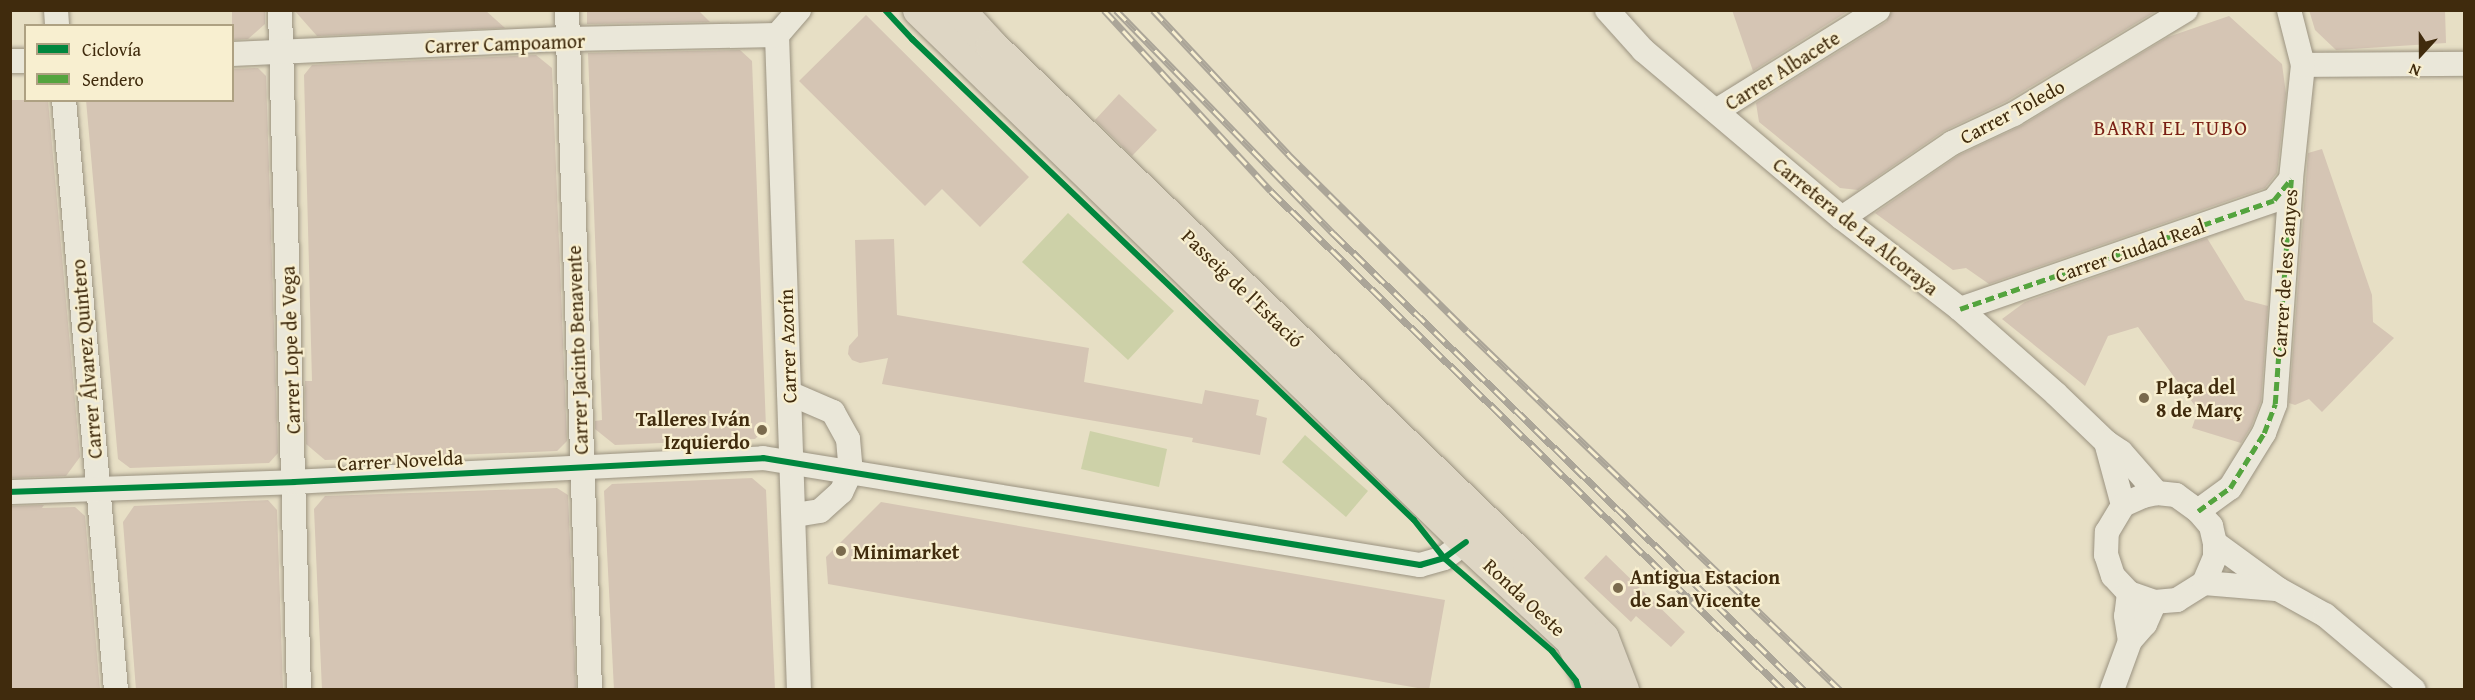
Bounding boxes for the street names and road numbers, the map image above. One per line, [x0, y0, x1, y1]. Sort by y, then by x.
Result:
street label: Carrer Albacete [1720, 25, 1844, 115]
street label: Carrer Campoamor [424, 28, 586, 58]
street label: Carrer Toledo [1956, 73, 2068, 149]
street label: Carretera de La Alcoraya [1769, 152, 1943, 300]
street label: Carrer de les Canyes [2266, 188, 2302, 358]
street label: Carrer Ciudad Real [2052, 213, 2208, 287]
street label: Passeig de l'Estació [1177, 224, 1309, 352]
street label: Carrer Jacinto Benavente [561, 245, 593, 455]
street label: Carrer Álvarez Quintero [65, 258, 107, 460]
street label: Carrer Lope de Vega [275, 266, 305, 434]
street label: Carrer Azorín [773, 288, 801, 404]
street label: Carrer Novelda [336, 445, 464, 475]
street label: Ronda Oeste [1479, 553, 1571, 641]

